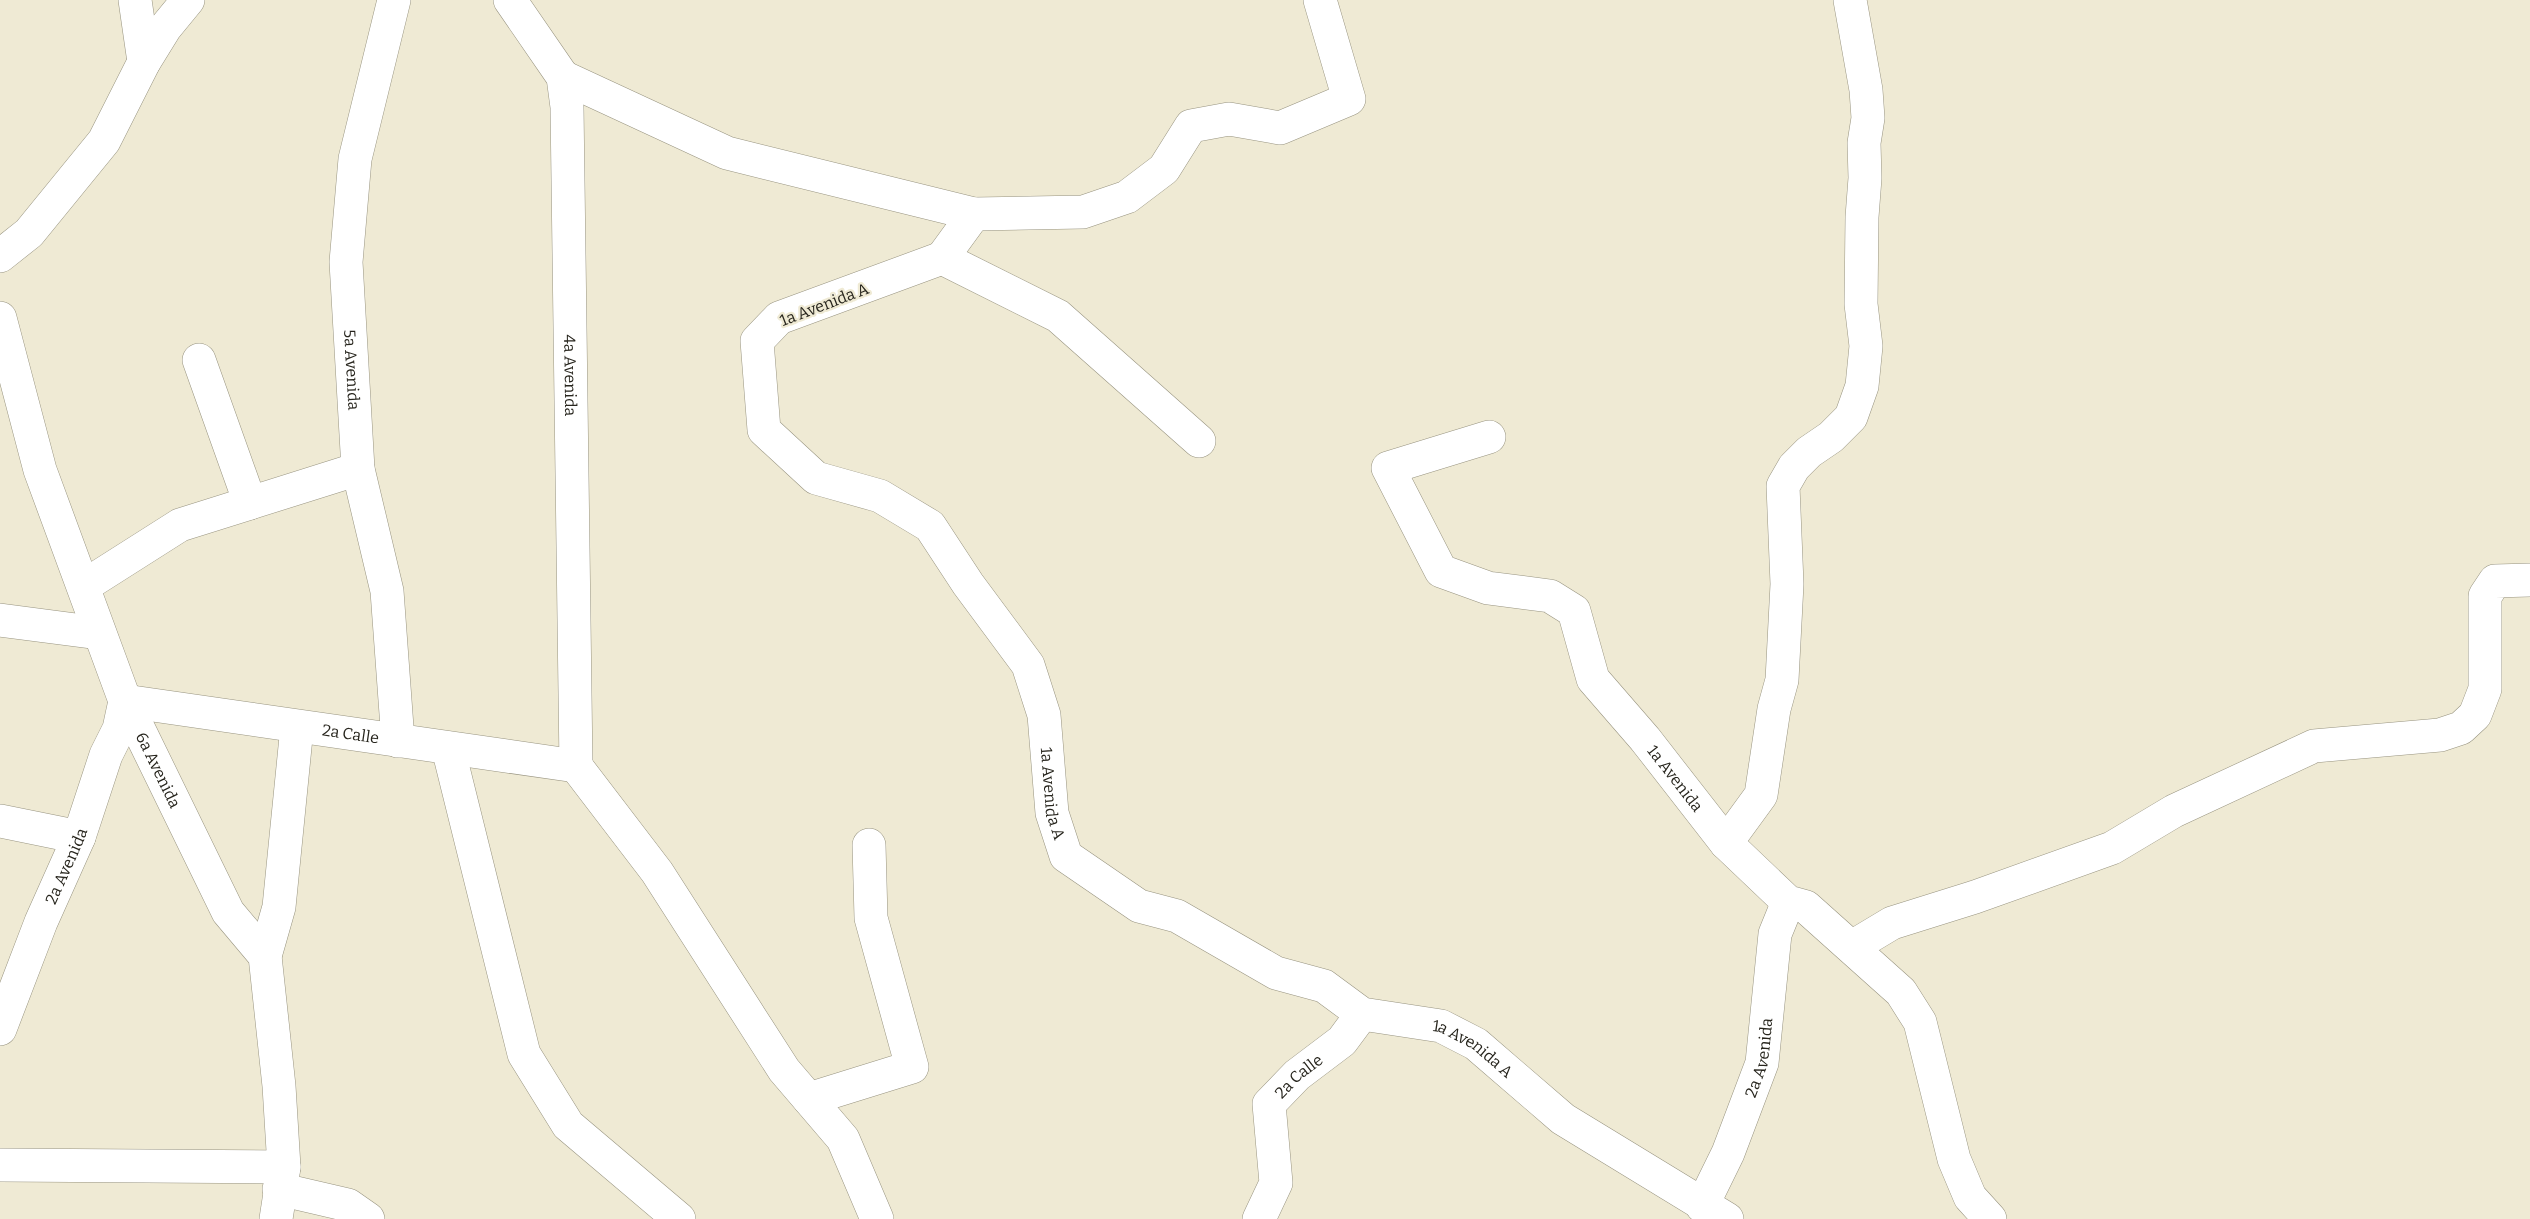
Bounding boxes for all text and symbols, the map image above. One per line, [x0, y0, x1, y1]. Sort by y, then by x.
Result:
street label: 1a Avenida A [777, 279, 872, 330]
street label: 5a Avenida [340, 329, 364, 411]
street label: 4a Avenida [560, 334, 580, 416]
street label: 2a Calle [321, 721, 380, 748]
street label: 6a Avenida [132, 729, 185, 811]
street label: 1a Avenida [1643, 742, 1707, 816]
street label: 1a Avenida A [1037, 746, 1069, 843]
street label: 2a Avenida [41, 826, 91, 907]
street label: 1a Avenida A [1431, 1016, 1517, 1082]
street label: 2a Avenida [1741, 1017, 1777, 1100]
street label: 2a Calle [1271, 1050, 1326, 1102]

